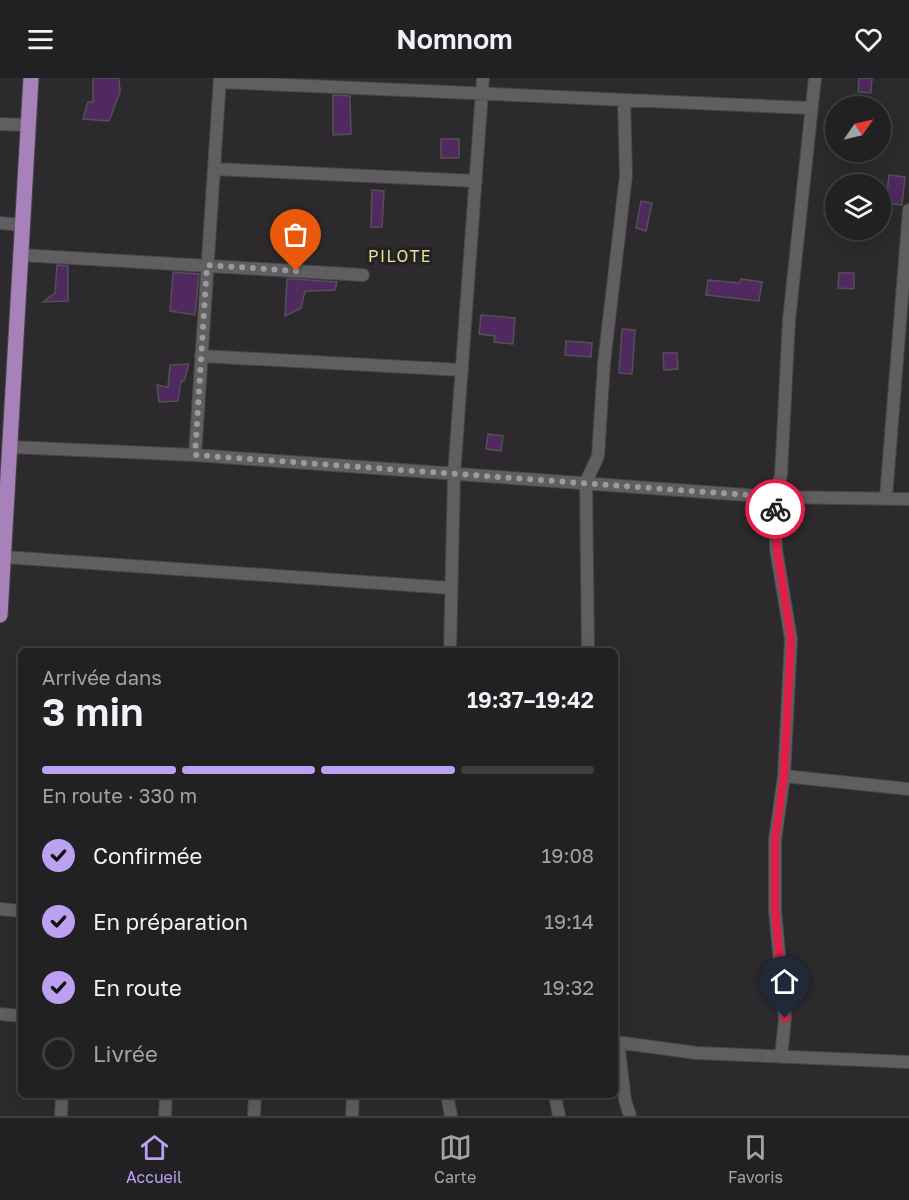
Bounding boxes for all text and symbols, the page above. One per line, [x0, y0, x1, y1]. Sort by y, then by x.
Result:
icon: menu [24, 23, 57, 56]
text: Nomnom [396, 23, 513, 55]
icon: heart [852, 23, 885, 56]
north arrow [825, 96, 891, 162]
map controls [825, 96, 891, 240]
button: layers [825, 174, 891, 240]
pin [270, 209, 321, 271]
icon: bag [279, 218, 312, 251]
district label: PILOTE [368, 246, 432, 266]
courier [745, 479, 805, 539]
icon: bike [759, 493, 792, 526]
text: Arrivée dans [42, 665, 162, 689]
text: 19:37–19:42 [467, 686, 594, 713]
text: 3 min [42, 688, 144, 735]
text: En route · 330 m [42, 783, 197, 807]
icon: check [42, 839, 75, 872]
text: Confirmée [93, 842, 202, 869]
text: 19:08 [542, 843, 594, 867]
icon: check [42, 905, 75, 938]
text: En préparation [93, 908, 248, 935]
text: 19:14 [544, 909, 594, 933]
pin [759, 956, 810, 1018]
icon: home [768, 965, 801, 998]
icon: check [42, 971, 75, 1004]
text: En route [93, 974, 182, 1001]
text: 19:32 [543, 975, 594, 999]
text: Livrée [93, 1040, 158, 1067]
tab: Accueil [126, 1131, 182, 1187]
tab: Carte [434, 1131, 476, 1187]
tab: Favoris [728, 1131, 783, 1187]

